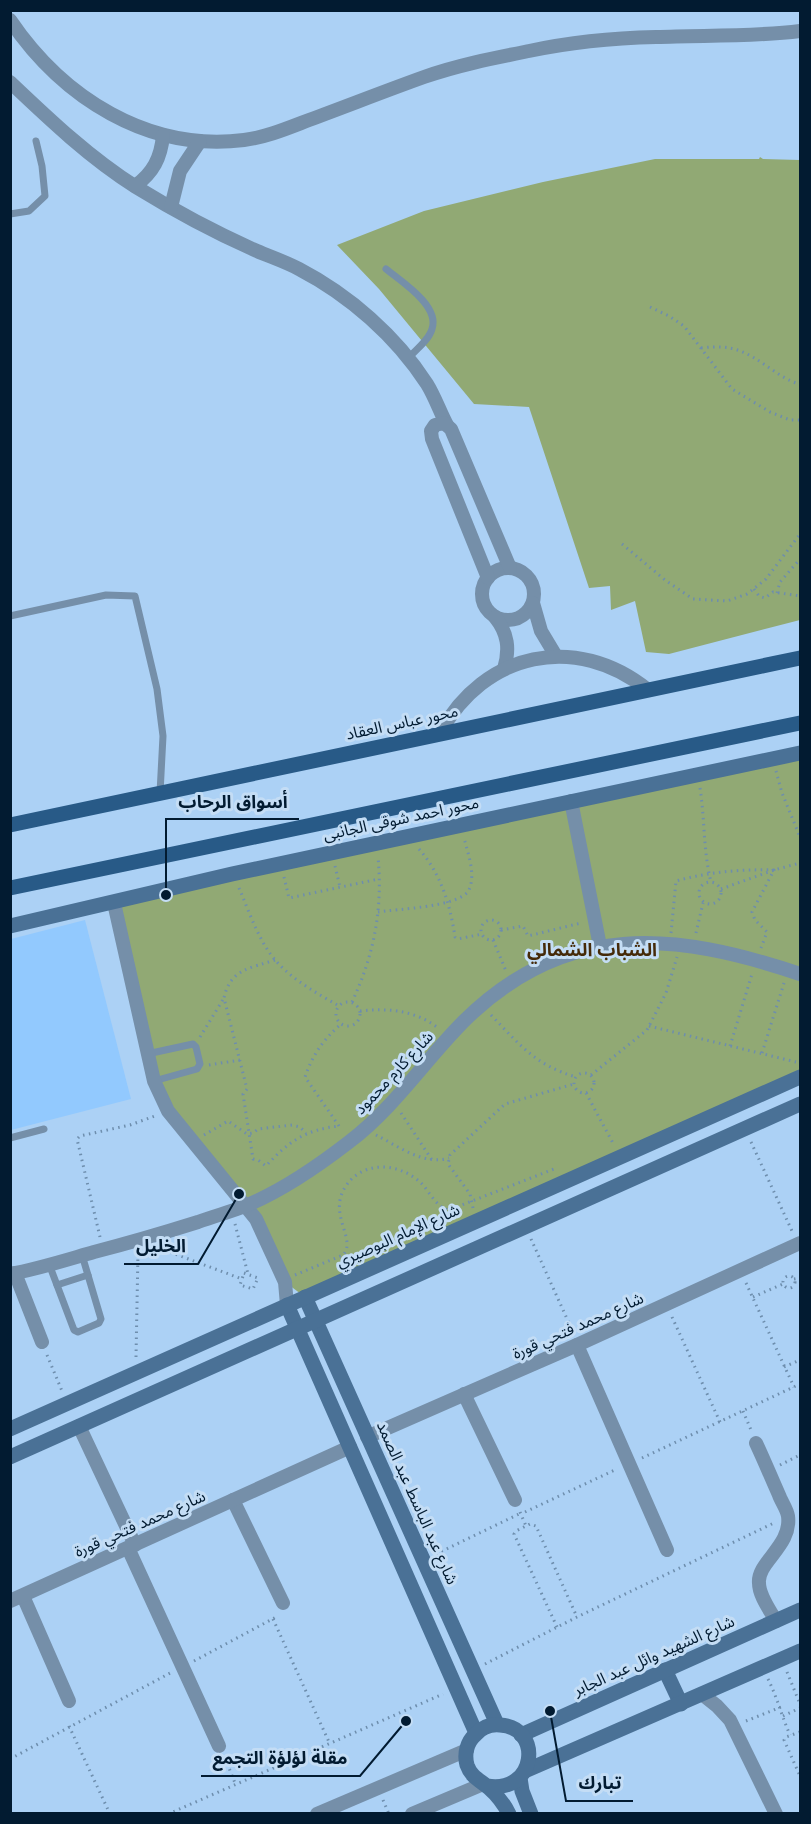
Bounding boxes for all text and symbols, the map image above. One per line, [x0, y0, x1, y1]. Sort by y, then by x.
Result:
street label: محور عباس العقاد [344, 700, 460, 746]
callout: أسواق الرحاب [166, 783, 299, 819]
text: أسواق الرحاب [178, 789, 288, 814]
street label: محور احمد شوقى الجانبى [321, 792, 481, 846]
district label: الشباب الشمالي [527, 938, 657, 964]
street label: شارع كارم محمود [350, 1026, 439, 1120]
street label: شارع الإمام البوصيري [333, 1199, 464, 1274]
callout: الخليل [124, 1228, 198, 1264]
text: الخليل [136, 1234, 186, 1258]
street label: شارع محمد فتحي قورة [509, 1287, 647, 1366]
street label: شارع عبد الباسط عبد الصمد [370, 1418, 463, 1589]
street label: شارع محمد فتحي قورة [71, 1485, 209, 1564]
street label: شارع الشهيد وائل عبد الجابر [569, 1611, 738, 1703]
callout: مقلة لؤلؤة التجمع [201, 1740, 360, 1776]
text: مقلة لؤلؤة التجمع [213, 1746, 347, 1771]
callout: تبارك [566, 1765, 633, 1801]
text: تبارك [579, 1771, 622, 1795]

